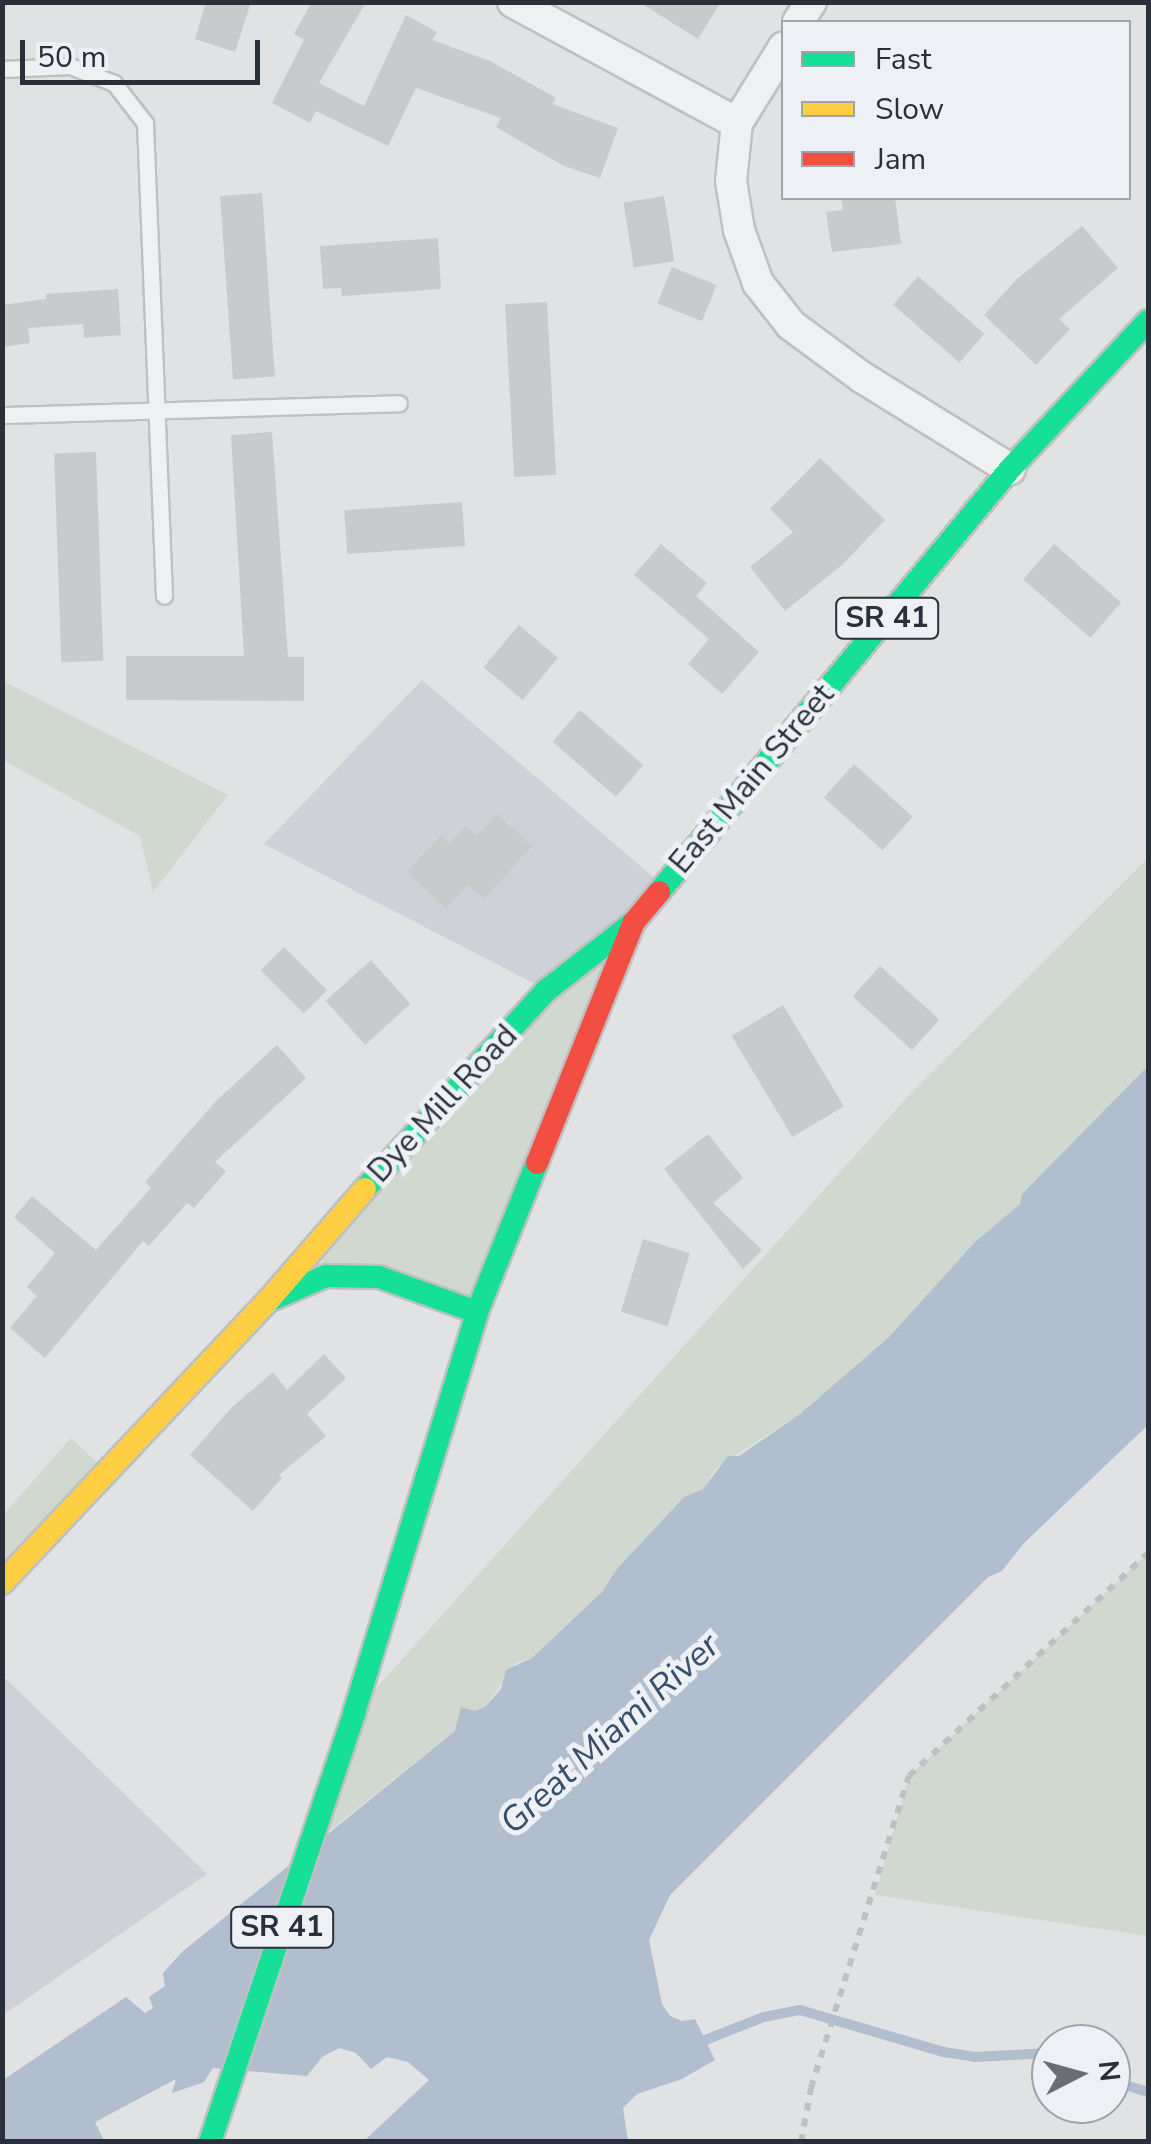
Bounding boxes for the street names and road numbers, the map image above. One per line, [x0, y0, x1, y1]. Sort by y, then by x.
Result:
road number: SR 41 [834, 593, 940, 643]
street label: East Main Street [662, 676, 842, 882]
street label: Dye Mill Road [360, 1017, 526, 1191]
road number: SR 41 [230, 1902, 334, 1952]

